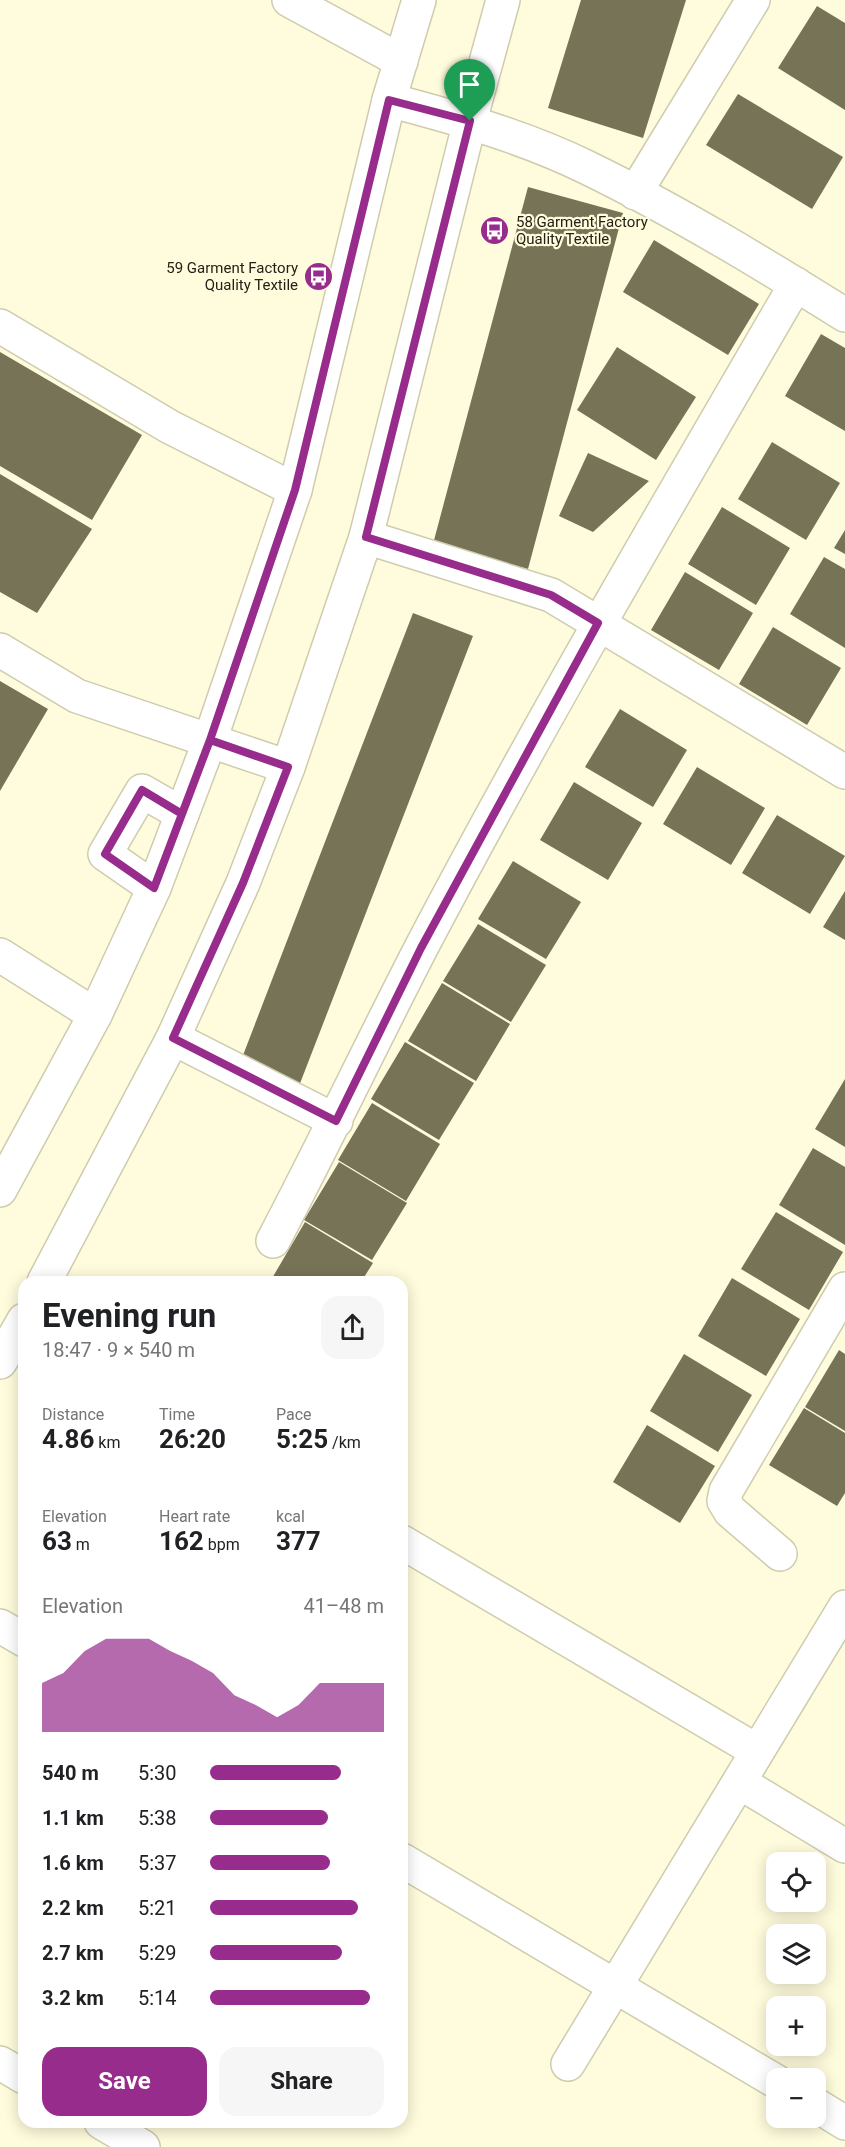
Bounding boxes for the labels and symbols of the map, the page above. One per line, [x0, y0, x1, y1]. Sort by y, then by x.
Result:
pin [444, 59, 495, 121]
place label: 58 Garment Factory Quality Textile [516, 213, 648, 248]
bus stop icon: 58 Garment Factory Quality Textile [479, 215, 511, 247]
place label: 59 Garment Factory Quality Textile [166, 259, 298, 294]
bus stop icon: 59 Garment Factory Quality Textile [303, 261, 335, 293]

